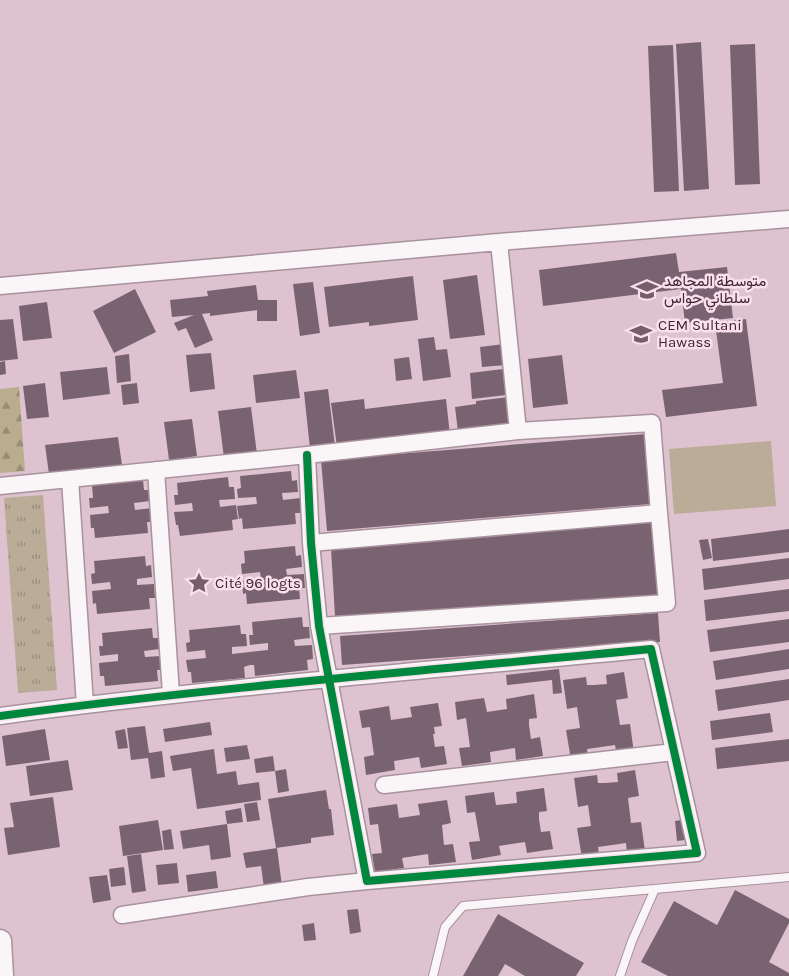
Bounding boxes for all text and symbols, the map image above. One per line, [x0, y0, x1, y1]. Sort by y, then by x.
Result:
place label: متوسطة المجاهد سلطاني حواس [664, 272, 766, 311]
school or university icon: متوسطة المجاهد سلطاني حواس [634, 277, 660, 303]
place label: CEM Sultani Hawass [658, 316, 742, 351]
school or university icon: CEM Sultani Hawass [628, 321, 654, 347]
place icon: Cité 96 logts [186, 570, 212, 596]
place label: Cité 96 logts [215, 574, 301, 592]

